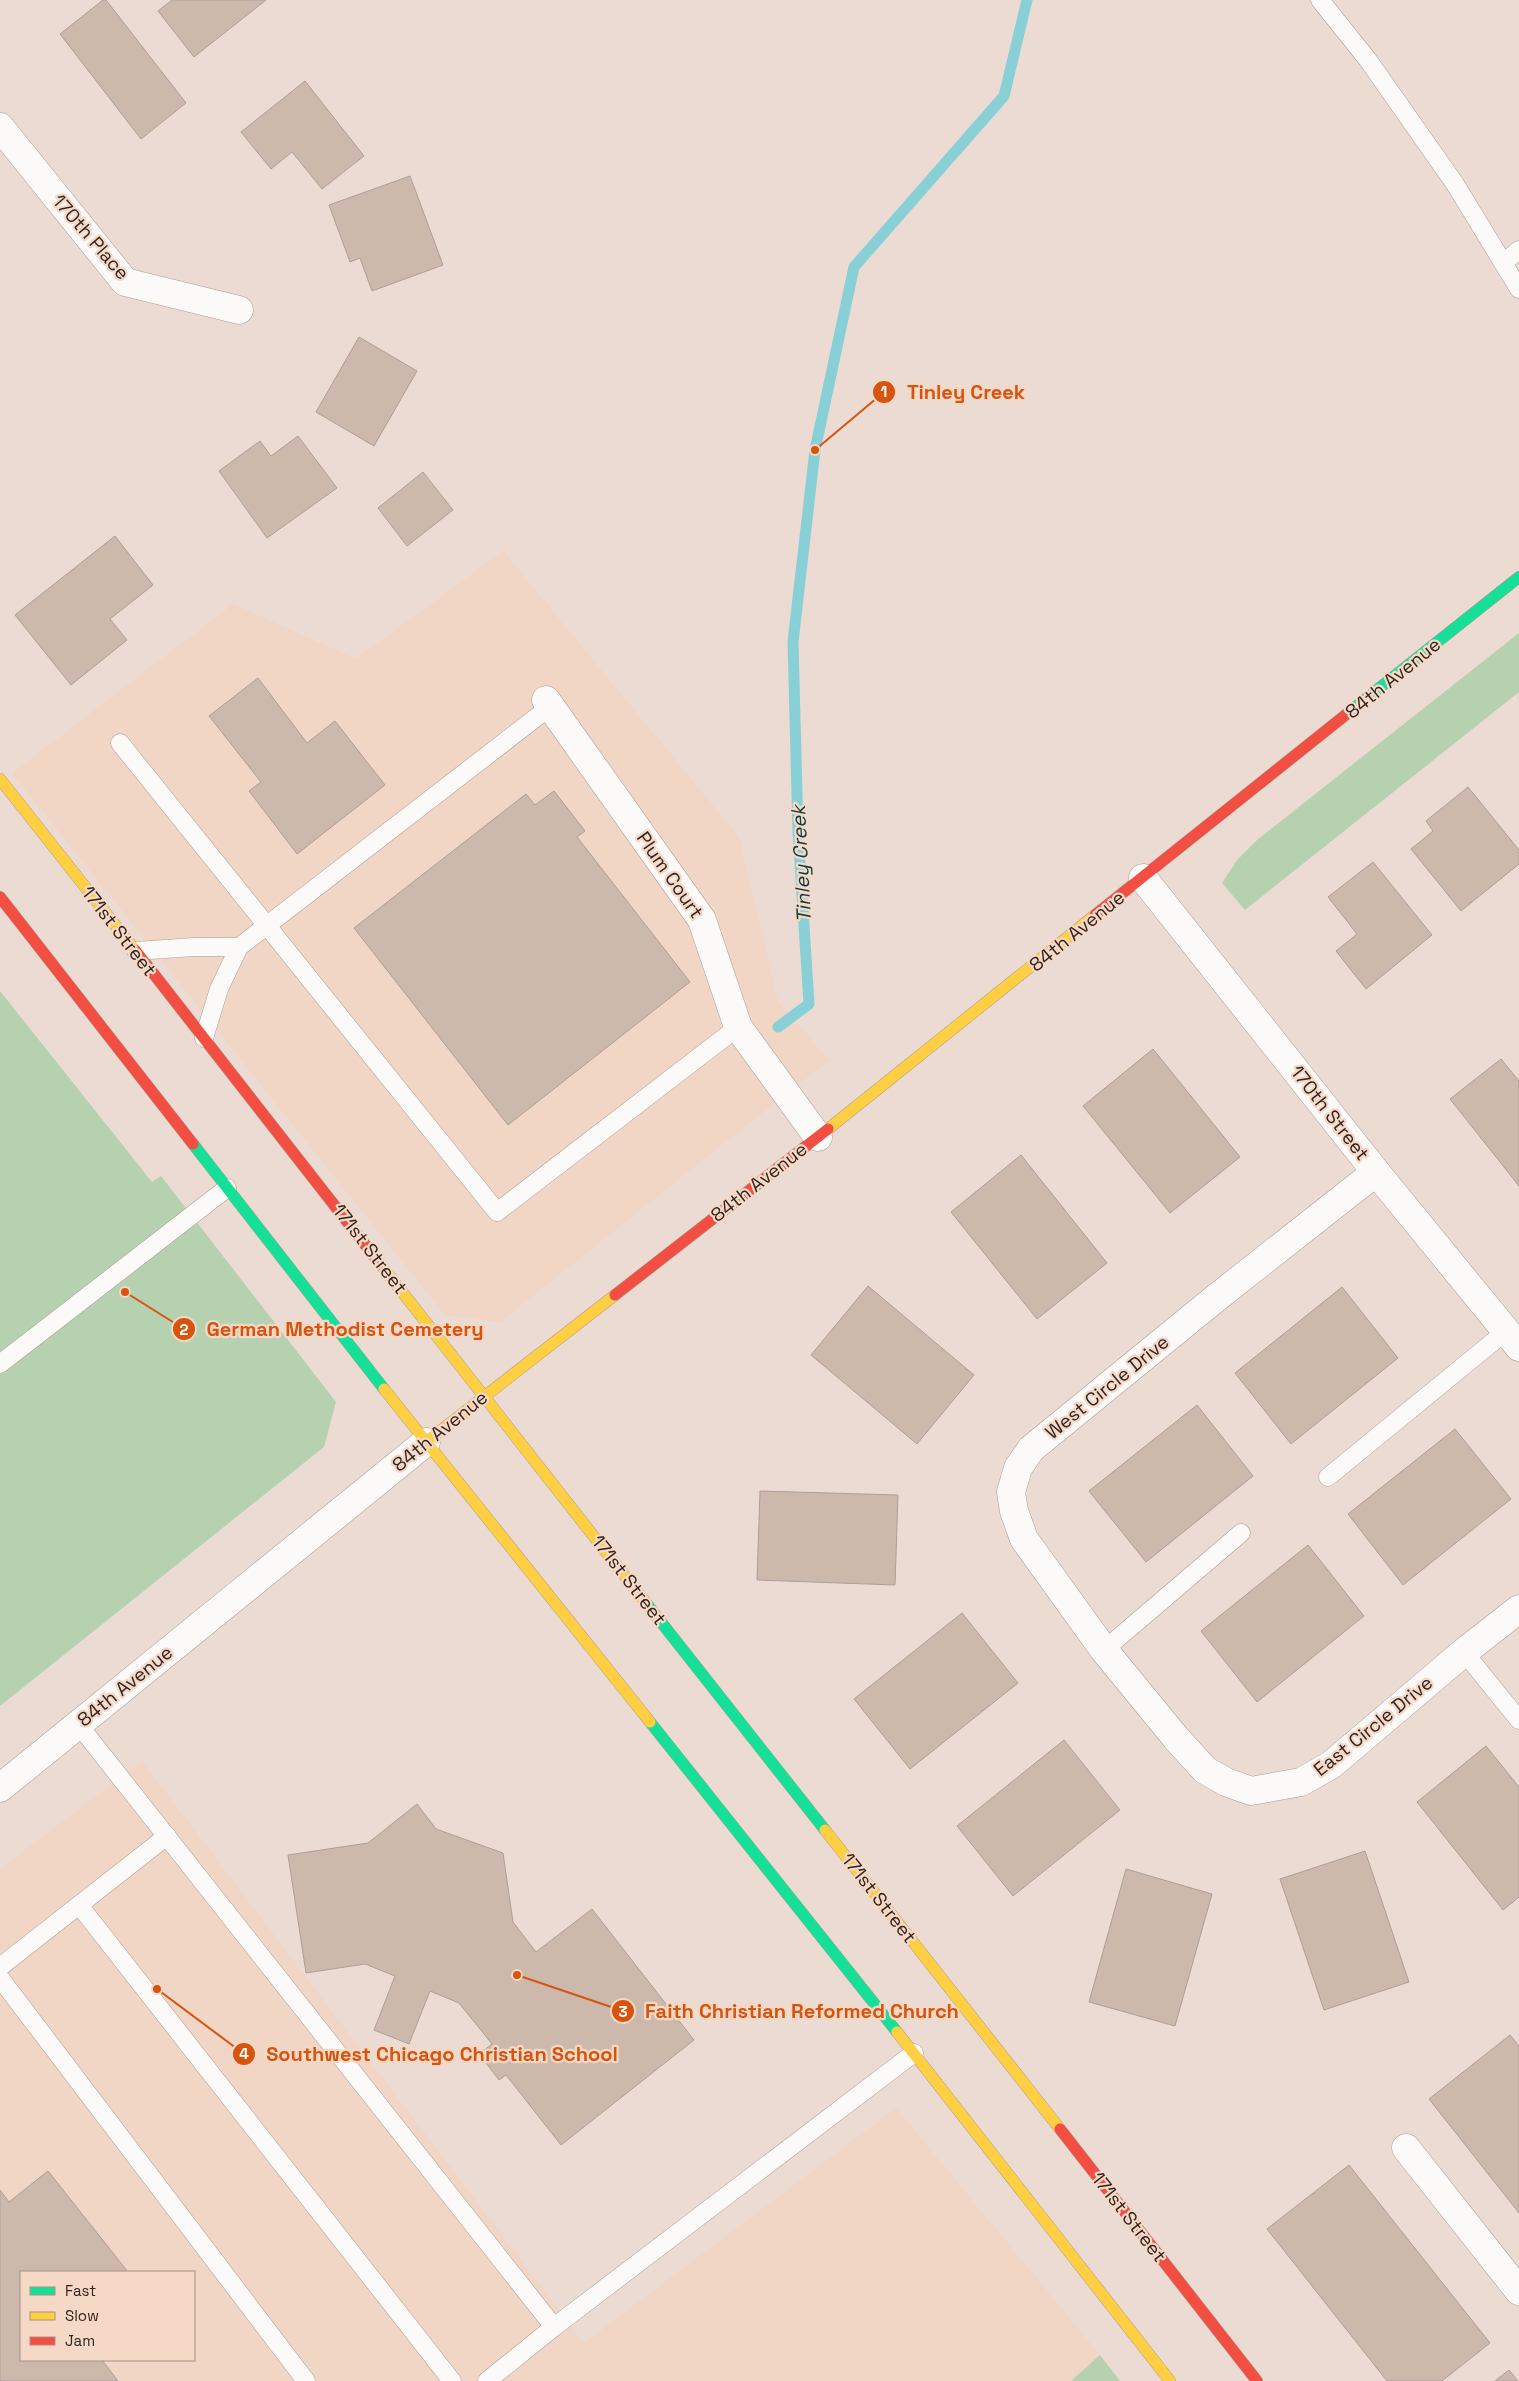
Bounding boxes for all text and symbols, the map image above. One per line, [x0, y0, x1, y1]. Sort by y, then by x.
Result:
street label: 170th Place [47, 189, 135, 285]
callout: Tinley Creek [872, 374, 1035, 409]
text: Tinley Creek [907, 379, 1025, 405]
text: 1 [881, 382, 887, 401]
street label: 84th Avenue [1340, 632, 1446, 724]
water label: Tinley Creek [785, 803, 817, 923]
street label: Plum Court [631, 827, 709, 923]
street label: 171st Street [76, 881, 162, 981]
street label: 84th Avenue [1024, 885, 1130, 977]
street label: 170th Street [1285, 1060, 1375, 1166]
street label: 84th Avenue [706, 1136, 812, 1228]
street label: 171st Street [327, 1199, 413, 1299]
callout: German Methodist Cemetery [171, 1312, 494, 1347]
text: German Methodist Cemetery [206, 1316, 484, 1342]
text: 2 [180, 1320, 189, 1339]
street label: West Circle Drive [1040, 1329, 1174, 1445]
street label: 84th Avenue [387, 1385, 493, 1477]
street label: 171st Street [586, 1530, 672, 1630]
street label: 84th Avenue [72, 1640, 178, 1732]
street label: East Circle Drive [1308, 1670, 1438, 1782]
street label: 171st Street [836, 1848, 922, 1948]
callout: Faith Christian Reformed Church [610, 1994, 969, 2029]
text: Faith Christian Reformed Church [645, 1998, 959, 2024]
text: 3 [618, 2002, 628, 2021]
callout: Southwest Chicago Christian School [231, 2036, 628, 2071]
text: Southwest Chicago Christian School [266, 2041, 618, 2067]
text: 4 [239, 2044, 249, 2063]
street label: 171st Street [1086, 2167, 1172, 2267]
legend [20, 2271, 195, 2361]
text: Fast [65, 2281, 96, 2300]
text: Slow [65, 2306, 99, 2325]
text: Jam [65, 2331, 95, 2350]

